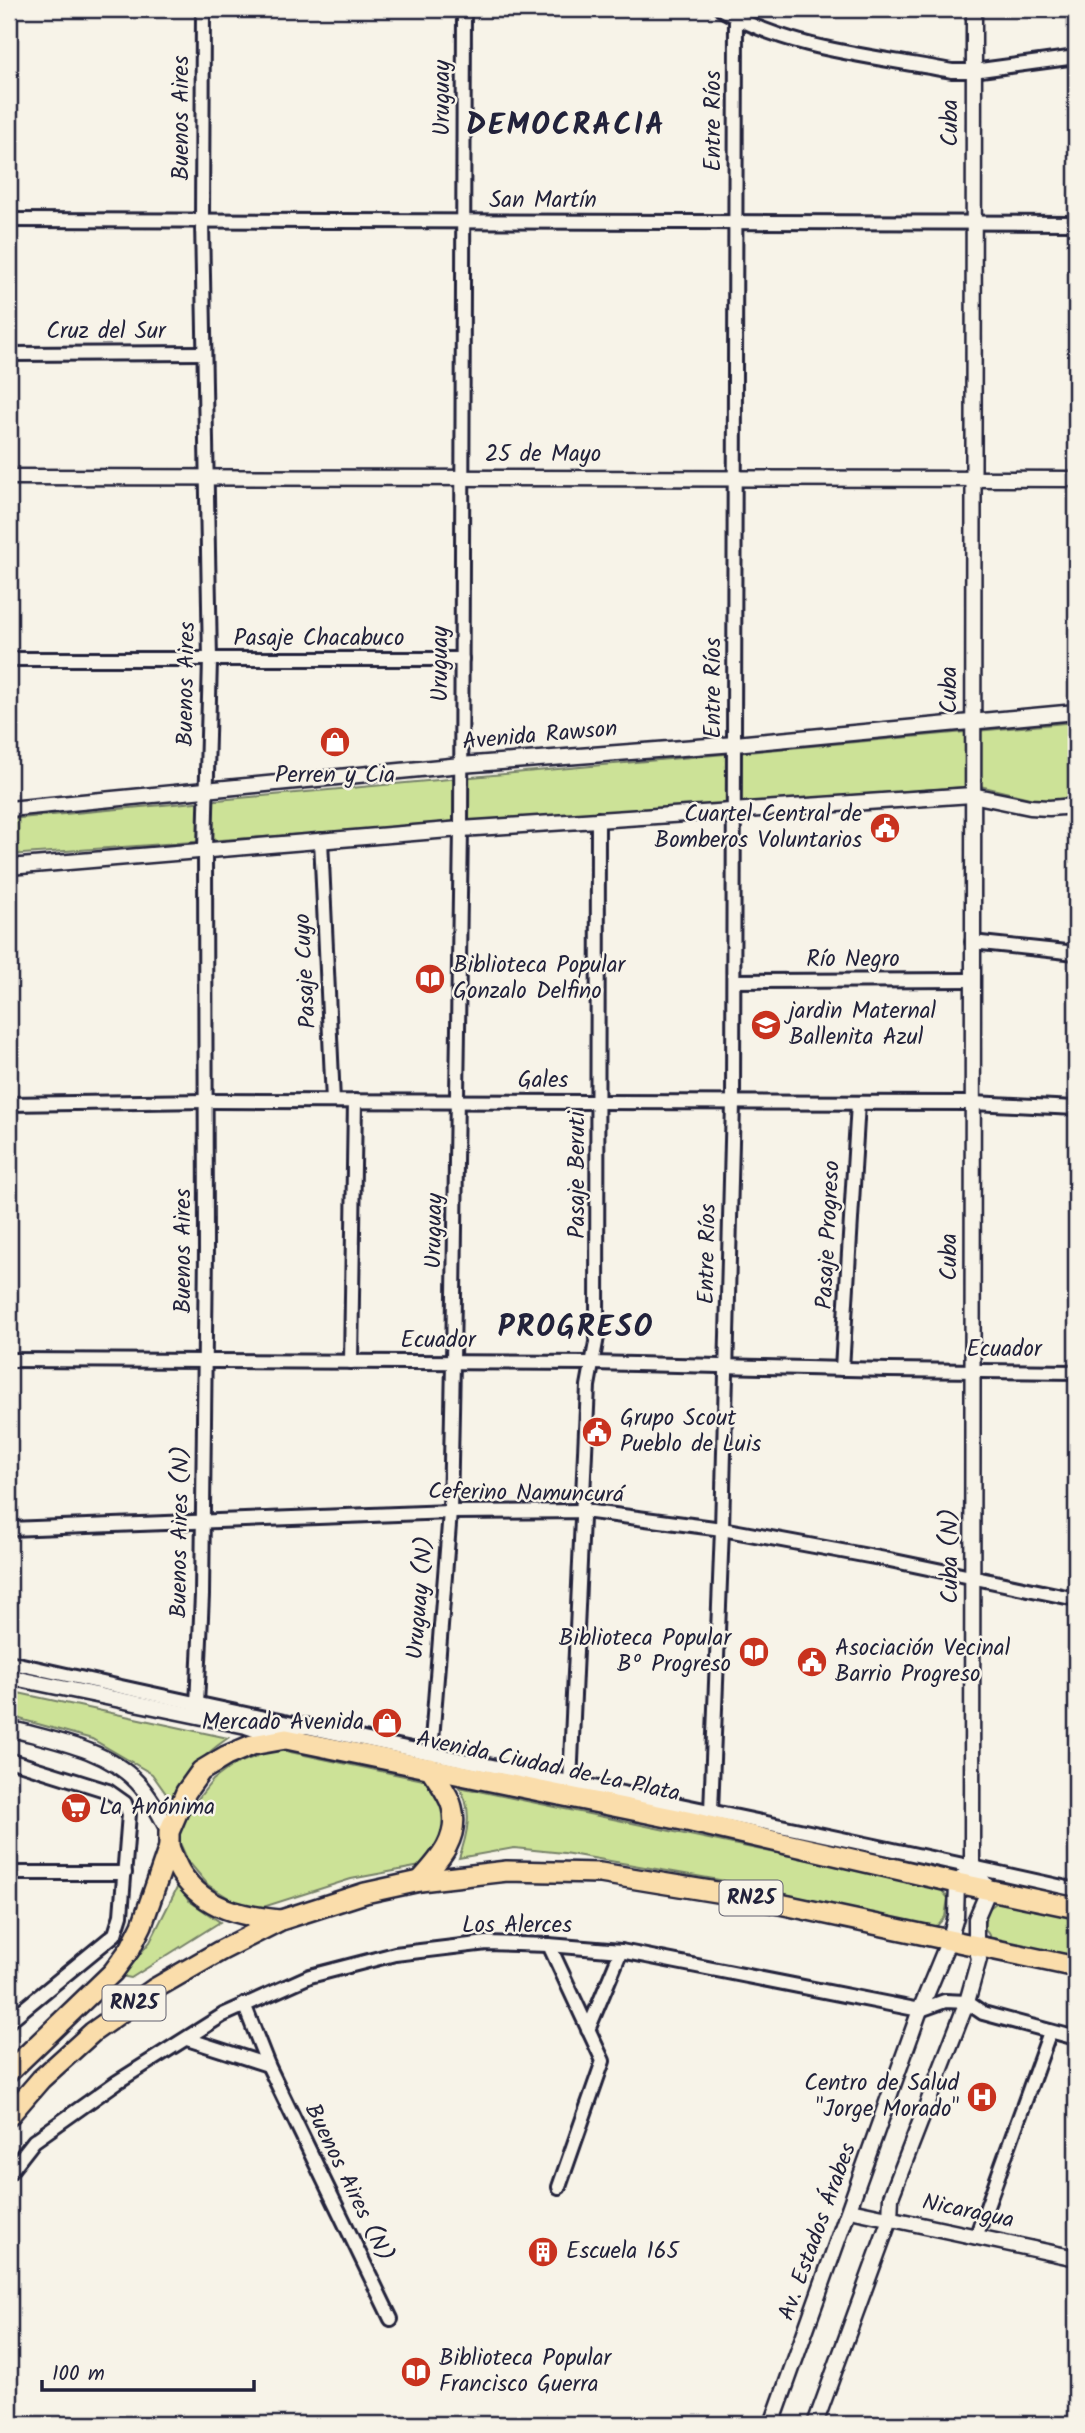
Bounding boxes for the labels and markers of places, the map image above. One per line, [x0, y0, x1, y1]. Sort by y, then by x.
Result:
shop icon: Perren y Cia [318, 725, 352, 759]
place label: Perren y Cia [275, 758, 395, 794]
place label: Cuartel Central de Bomberos Voluntarios [655, 797, 862, 859]
public building icon: Cuartel Central de Bomberos Voluntarios [868, 811, 902, 845]
place label: Biblioteca Popular Gonzalo Delfino [453, 948, 627, 1010]
library icon: Biblioteca Popular Gonzalo Delfino [413, 962, 447, 996]
place label: jardin Maternal Ballenita Azul [783, 994, 937, 1056]
school or university icon: jardin Maternal Ballenita Azul [749, 1008, 783, 1042]
place label: Grupo Scout Pueblo de Luis [620, 1401, 761, 1463]
public building icon: Grupo Scout Pueblo de Luis [580, 1415, 614, 1449]
place label: Biblioteca Popular Bº Progreso [559, 1621, 732, 1683]
place label: Asociación Vecinal Barrio Progreso [835, 1631, 1011, 1693]
library icon: Biblioteca Popular Bº Progreso [737, 1635, 771, 1669]
public building icon: Asociación Vecinal Barrio Progreso [795, 1645, 829, 1679]
place label: Mercado Avenida [202, 1705, 364, 1741]
shop icon: Mercado Avenida [370, 1706, 404, 1740]
place label: La Anónima [99, 1790, 215, 1826]
supermarket icon: La Anónima [59, 1791, 93, 1825]
place label: Centro de Salud "Jorge Morado" [804, 2066, 960, 2128]
hospital icon: Centro de Salud "Jorge Morado" [965, 2080, 999, 2114]
place label: Escuela 165 [566, 2234, 681, 2270]
building icon: Escuela 165 [526, 2235, 560, 2269]
place label: Biblioteca Popular Francisco Guerra [439, 2341, 613, 2403]
library icon: Biblioteca Popular Francisco Guerra [399, 2355, 433, 2389]

